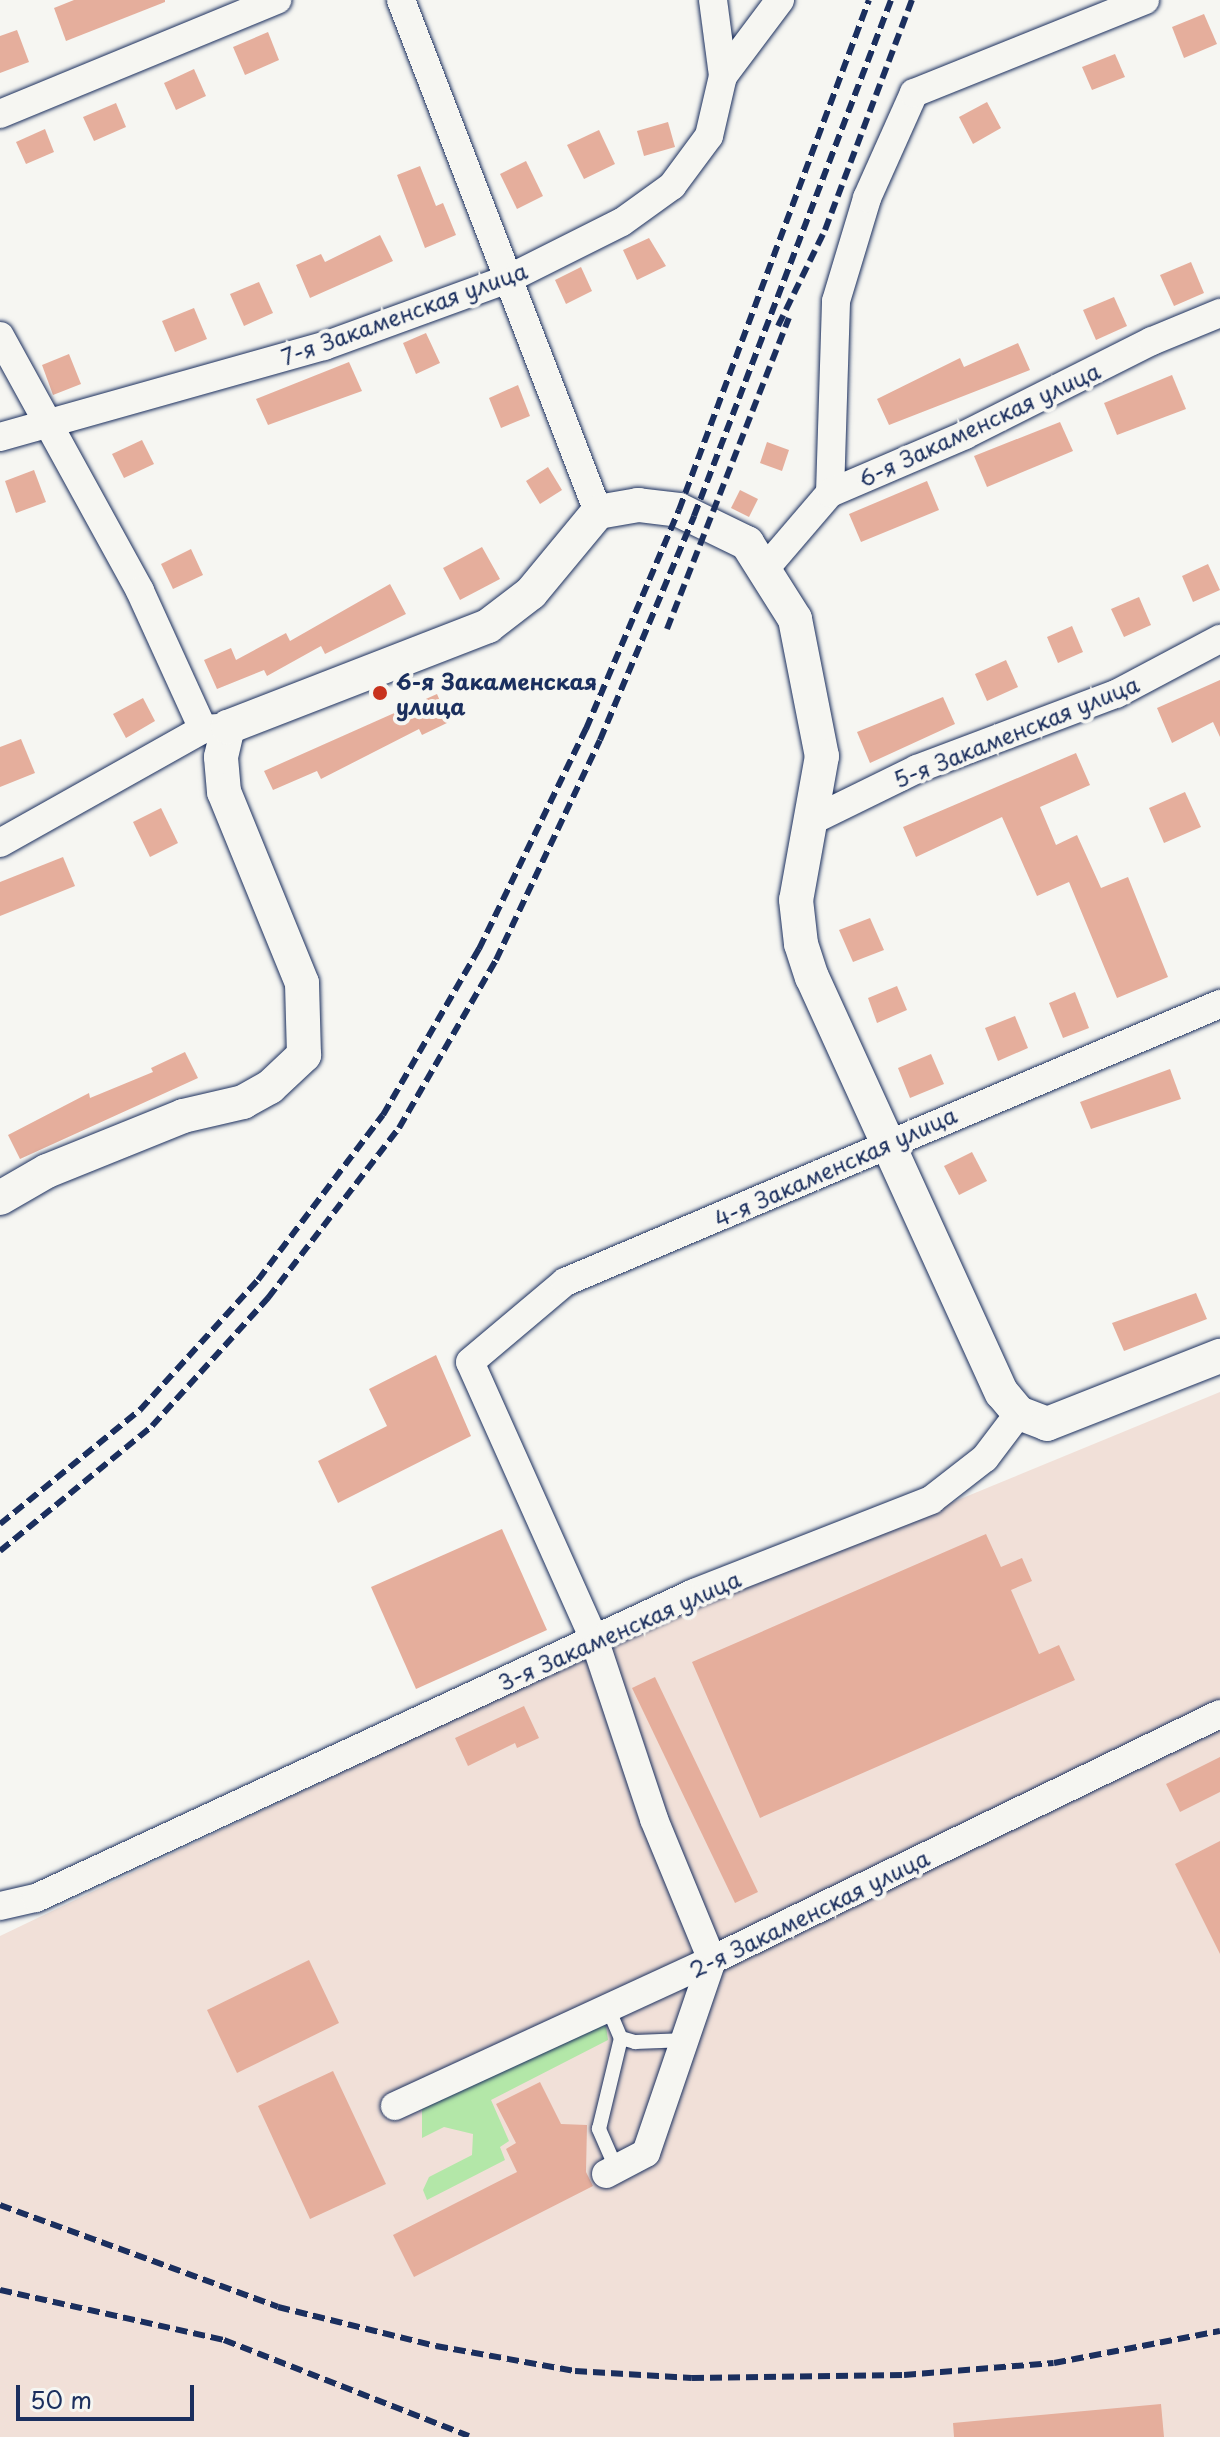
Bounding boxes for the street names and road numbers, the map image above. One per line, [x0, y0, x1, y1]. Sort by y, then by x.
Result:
street label: 7-я Закаменская улица [277, 256, 531, 370]
street label: 6-я Закаменская улица [854, 356, 1104, 492]
street label: 5-я Закаменская улица [889, 670, 1143, 792]
street label: 4-я Закаменская улица [709, 1100, 961, 1232]
street label: 3-я Закаменская улица [493, 1564, 745, 1696]
street label: 2-я Закаменская улица [685, 1843, 933, 1983]

